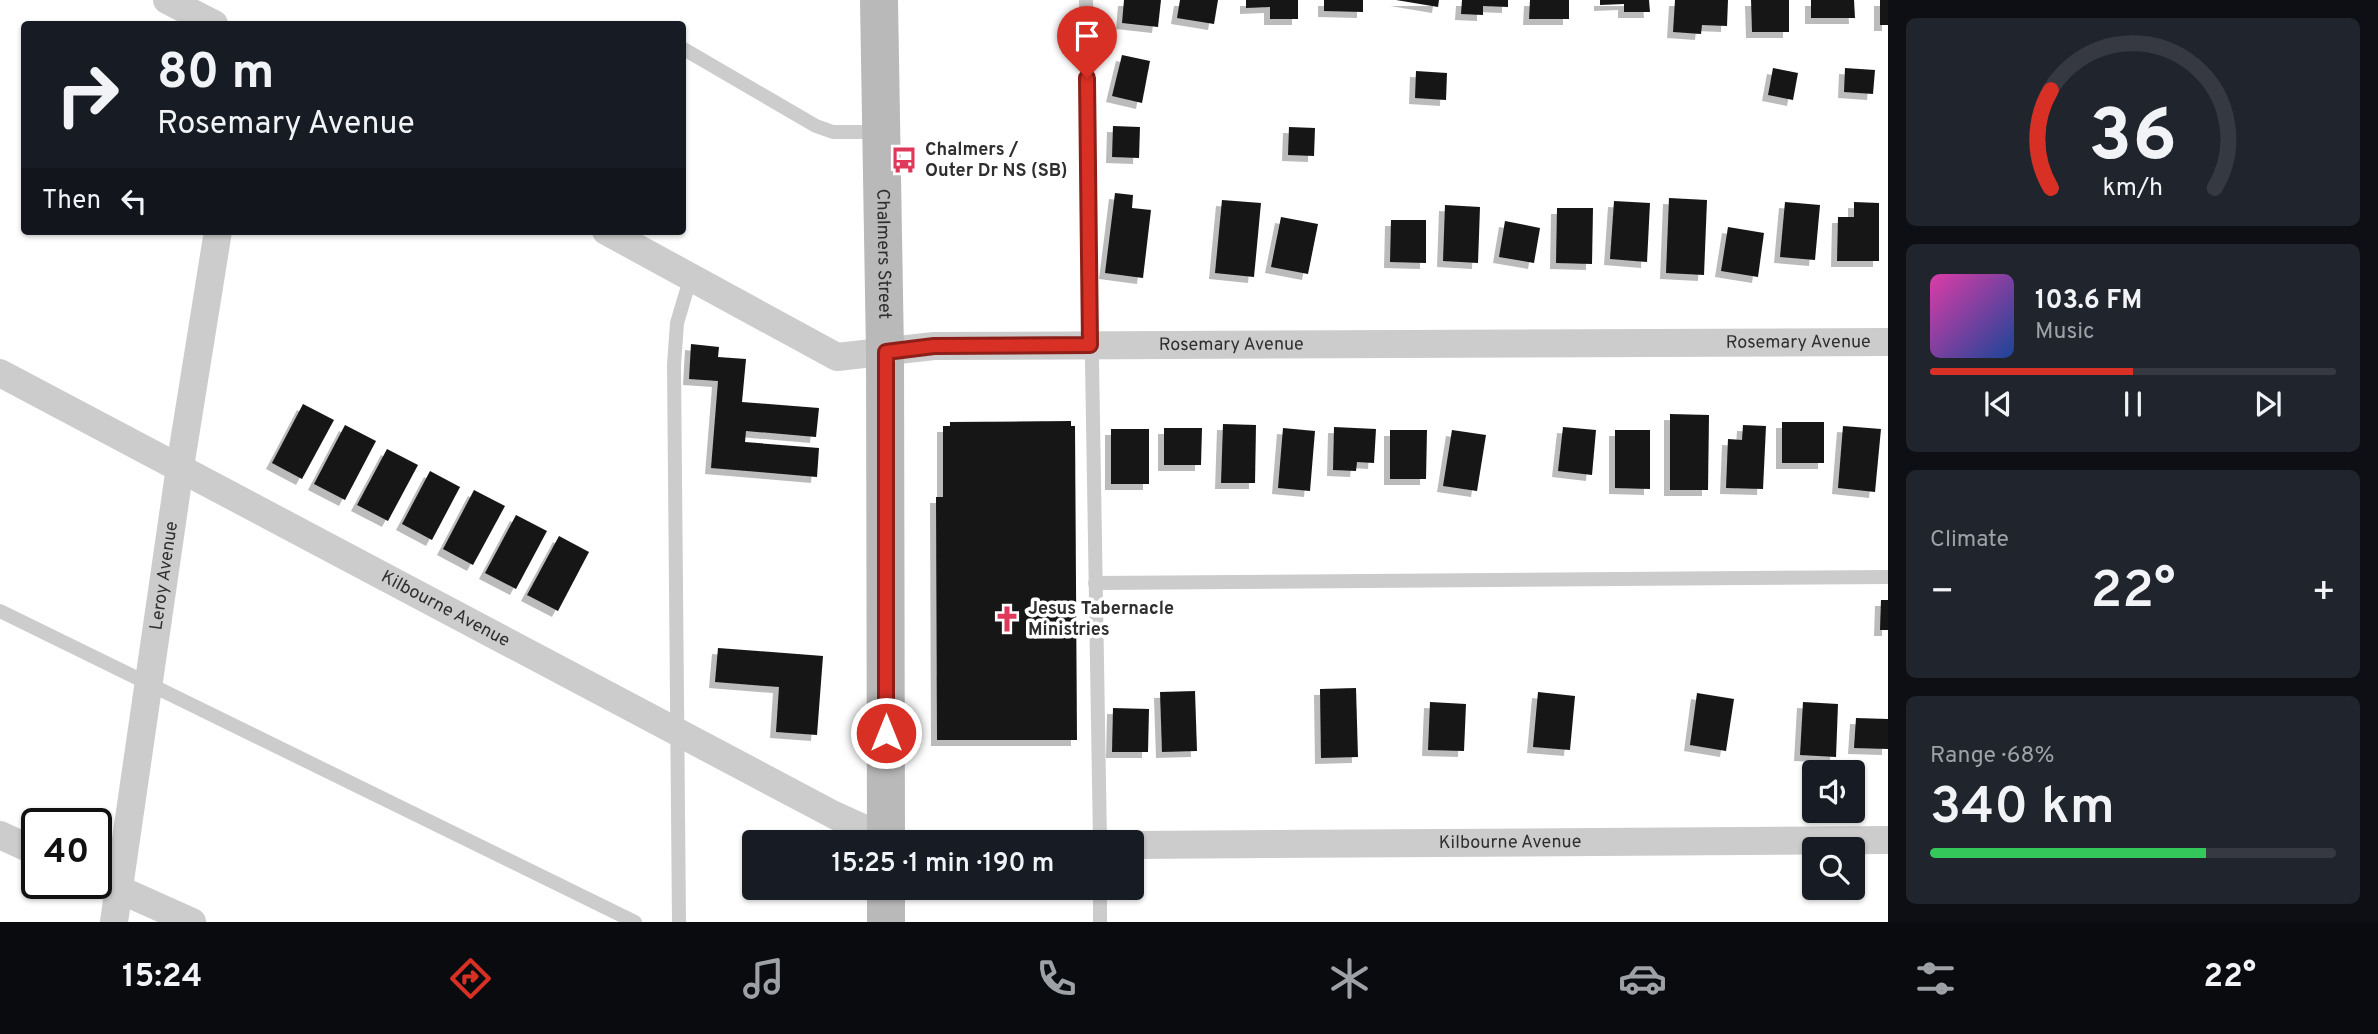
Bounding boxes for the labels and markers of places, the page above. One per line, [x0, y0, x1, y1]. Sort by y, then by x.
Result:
pin [1057, 6, 1117, 78]
place label: Chalmers / Outer Dr NS (SB) [925, 139, 1067, 183]
bus stop icon: Chalmers / Outer Dr NS (SB) [889, 145, 919, 175]
place label: Jesus Tabernacle Ministries [1028, 598, 1174, 642]
church icon: Jesus Tabernacle Ministries [992, 604, 1022, 634]

